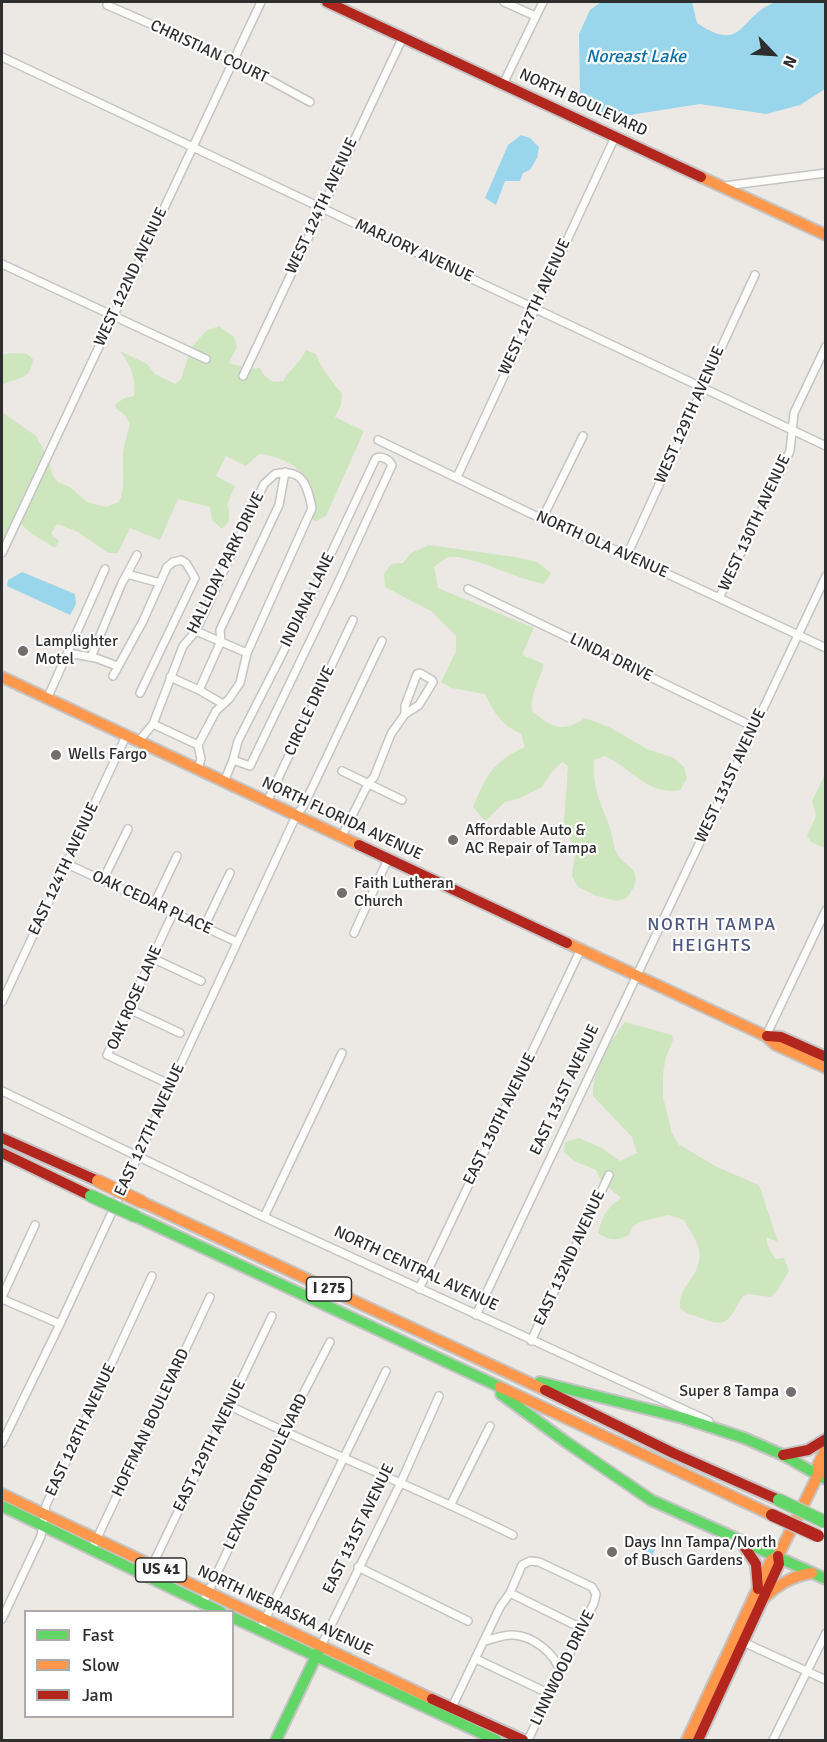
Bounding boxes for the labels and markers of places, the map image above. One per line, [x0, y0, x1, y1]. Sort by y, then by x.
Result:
place label: Lamplighter Motel [35, 632, 118, 670]
marker: Lamplighter Motel [16, 644, 30, 658]
place label: Wells Fargo [68, 745, 147, 765]
marker: Wells Fargo [49, 748, 63, 762]
place label: Affordable Auto & AC Repair of Tampa [465, 821, 597, 859]
marker: Affordable Auto & AC Repair of Tampa [446, 833, 460, 847]
place label: Faith Lutheran Church [354, 874, 454, 912]
marker: Faith Lutheran Church [335, 886, 349, 900]
place label: Super 8 Tampa [679, 1382, 779, 1402]
marker: Super 8 Tampa [784, 1385, 798, 1399]
place label: Days Inn Tampa/North of Busch Gardens [624, 1533, 776, 1571]
marker: Days Inn Tampa/North of Busch Gardens [605, 1545, 619, 1559]

